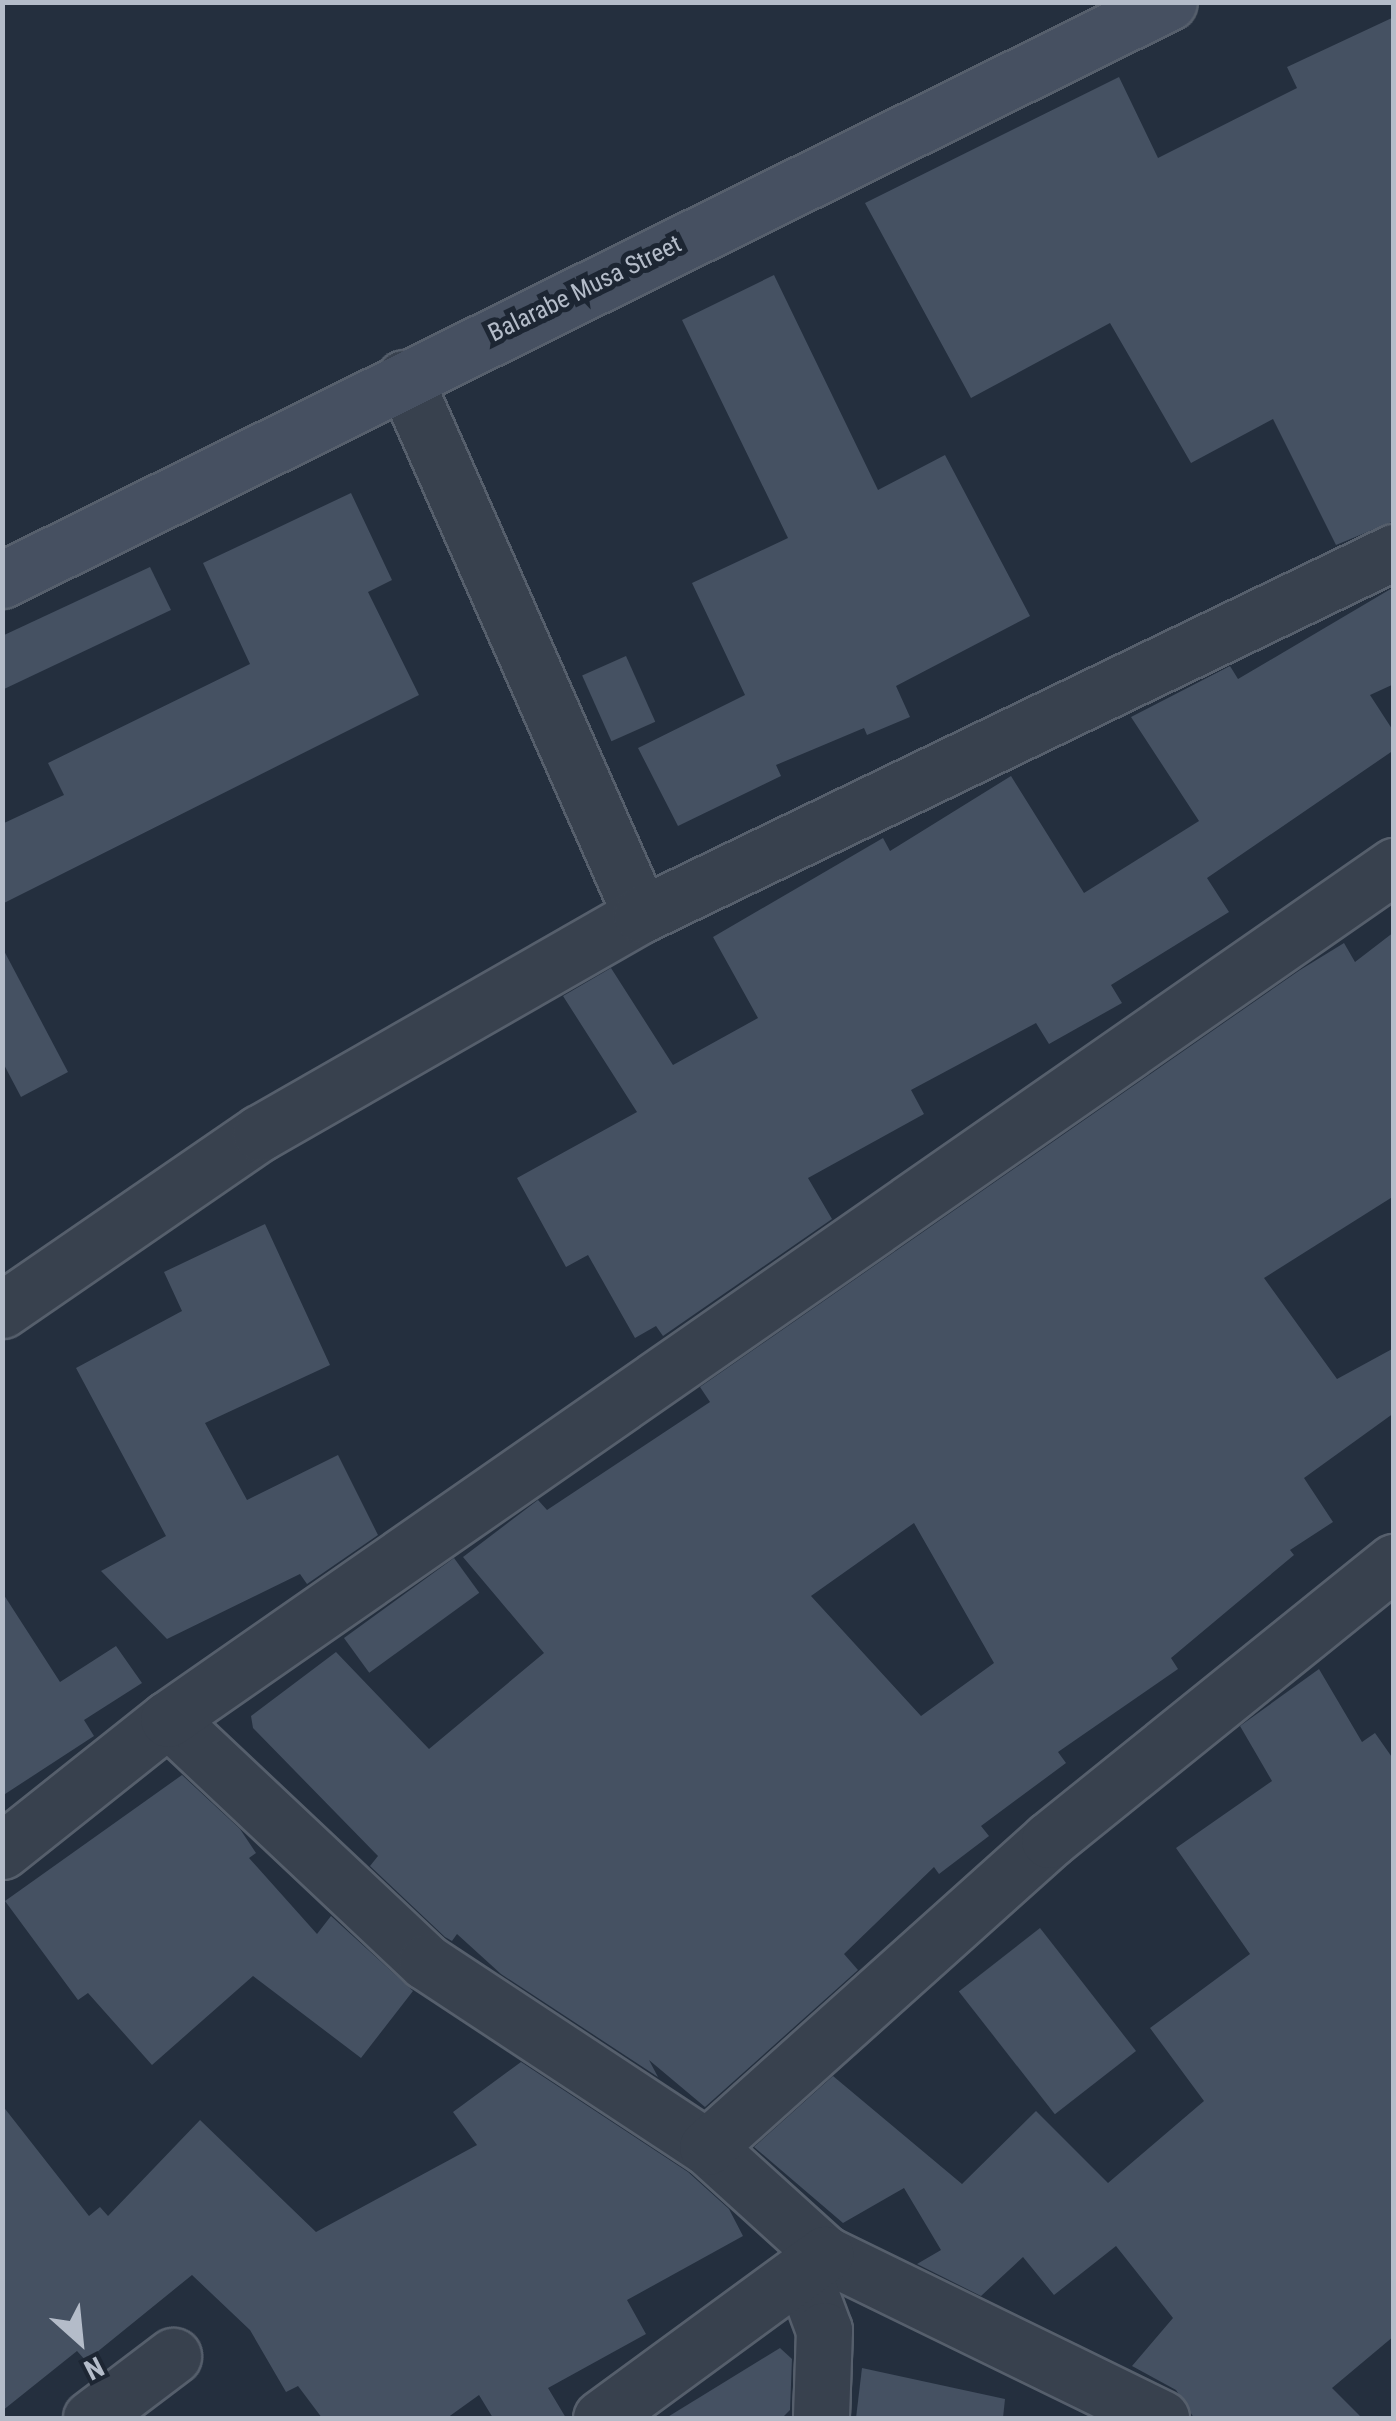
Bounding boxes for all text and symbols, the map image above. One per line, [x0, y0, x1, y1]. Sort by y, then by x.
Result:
street label: Balarabe Musa Street [484, 229, 686, 349]
north arrow [30, 2291, 130, 2391]
text: N [79, 2350, 109, 2387]

